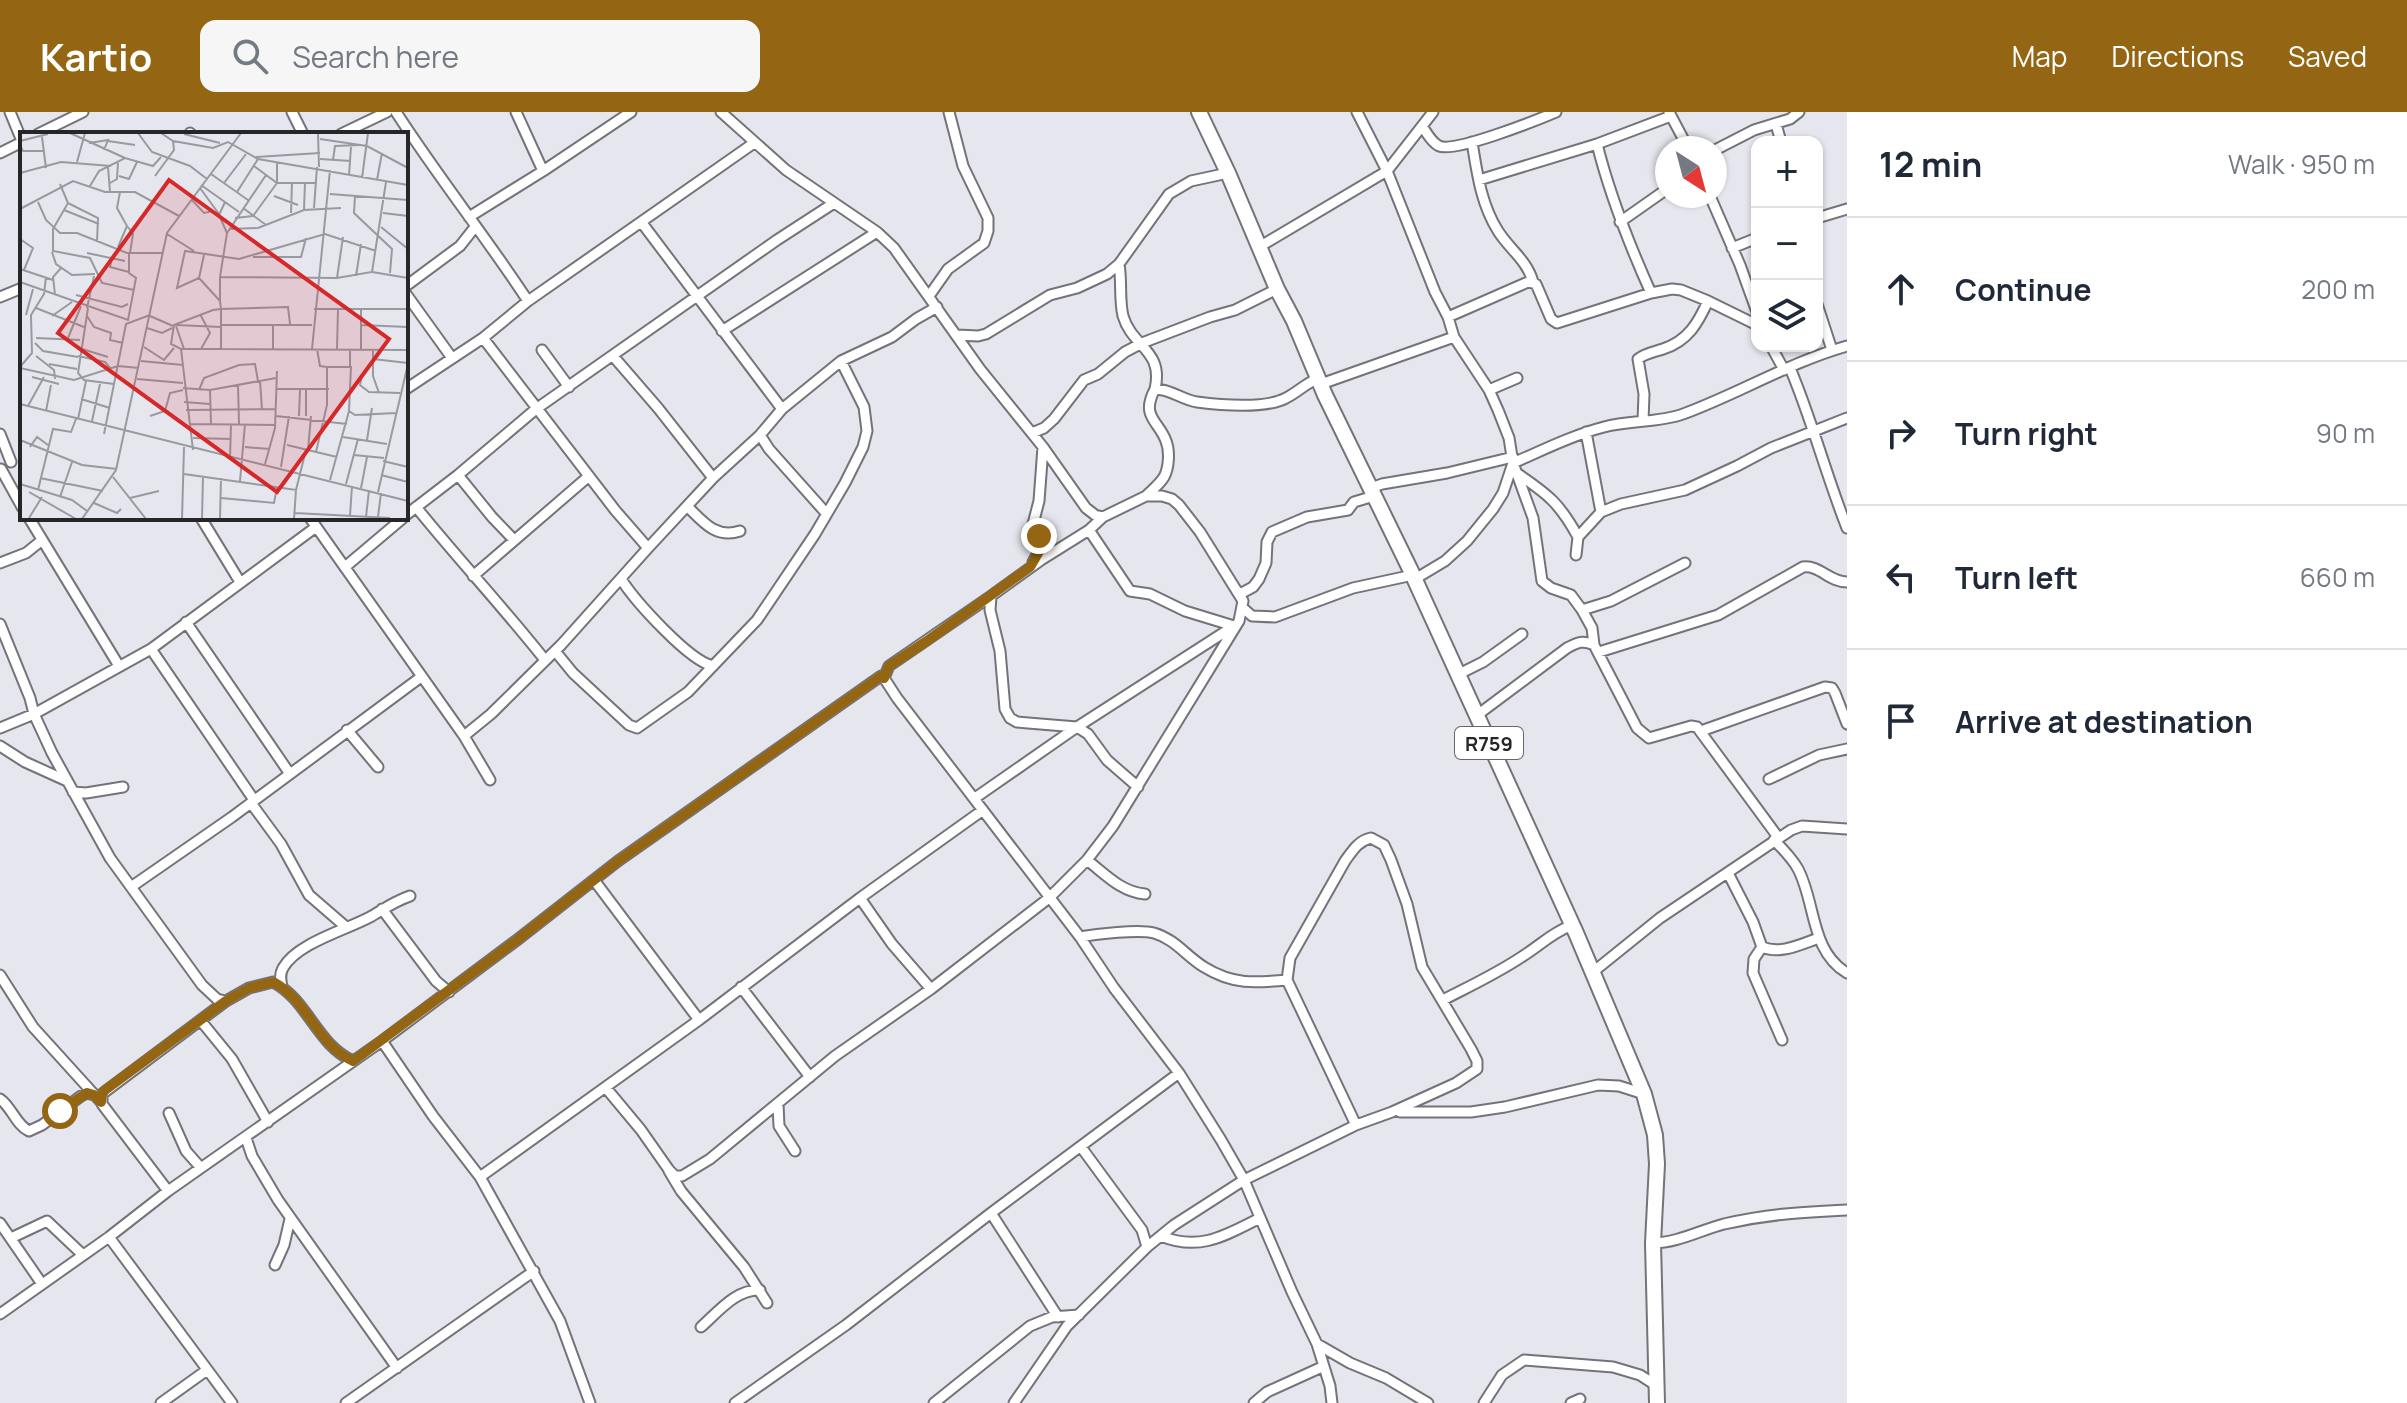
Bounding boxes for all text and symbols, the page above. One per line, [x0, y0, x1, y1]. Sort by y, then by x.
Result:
search box [200, 20, 760, 92]
text: Kartio [40, 30, 152, 82]
icon: search [228, 34, 272, 78]
text: Search here [292, 36, 459, 77]
text: Map [2012, 37, 2067, 75]
text: Directions [2111, 37, 2244, 75]
text: Saved [2288, 37, 2367, 75]
inset map [20, 132, 408, 520]
north arrow [1655, 136, 1727, 208]
map controls [1751, 136, 1823, 352]
button: + [1751, 136, 1823, 208]
text: 12 min [1879, 141, 1982, 187]
text: Walk · 950 m [2228, 146, 2375, 182]
button: − [1751, 208, 1823, 280]
icon: ahead [1879, 267, 1923, 311]
text: Continue [1955, 269, 2091, 310]
text: 200 m [2301, 271, 2375, 307]
button: layers [1751, 280, 1823, 352]
icon: right [1879, 411, 1923, 455]
text: Turn right [1955, 413, 2098, 454]
text: 90 m [2316, 415, 2375, 451]
route end [1021, 518, 1057, 554]
icon: left [1879, 555, 1923, 599]
text: Turn left [1955, 557, 2078, 598]
text: 660 m [2300, 559, 2375, 595]
icon: arrive [1879, 699, 1923, 743]
text: Arrive at destination [1955, 701, 2253, 742]
road number: R759 [1455, 727, 1523, 759]
route start [42, 1093, 78, 1129]

